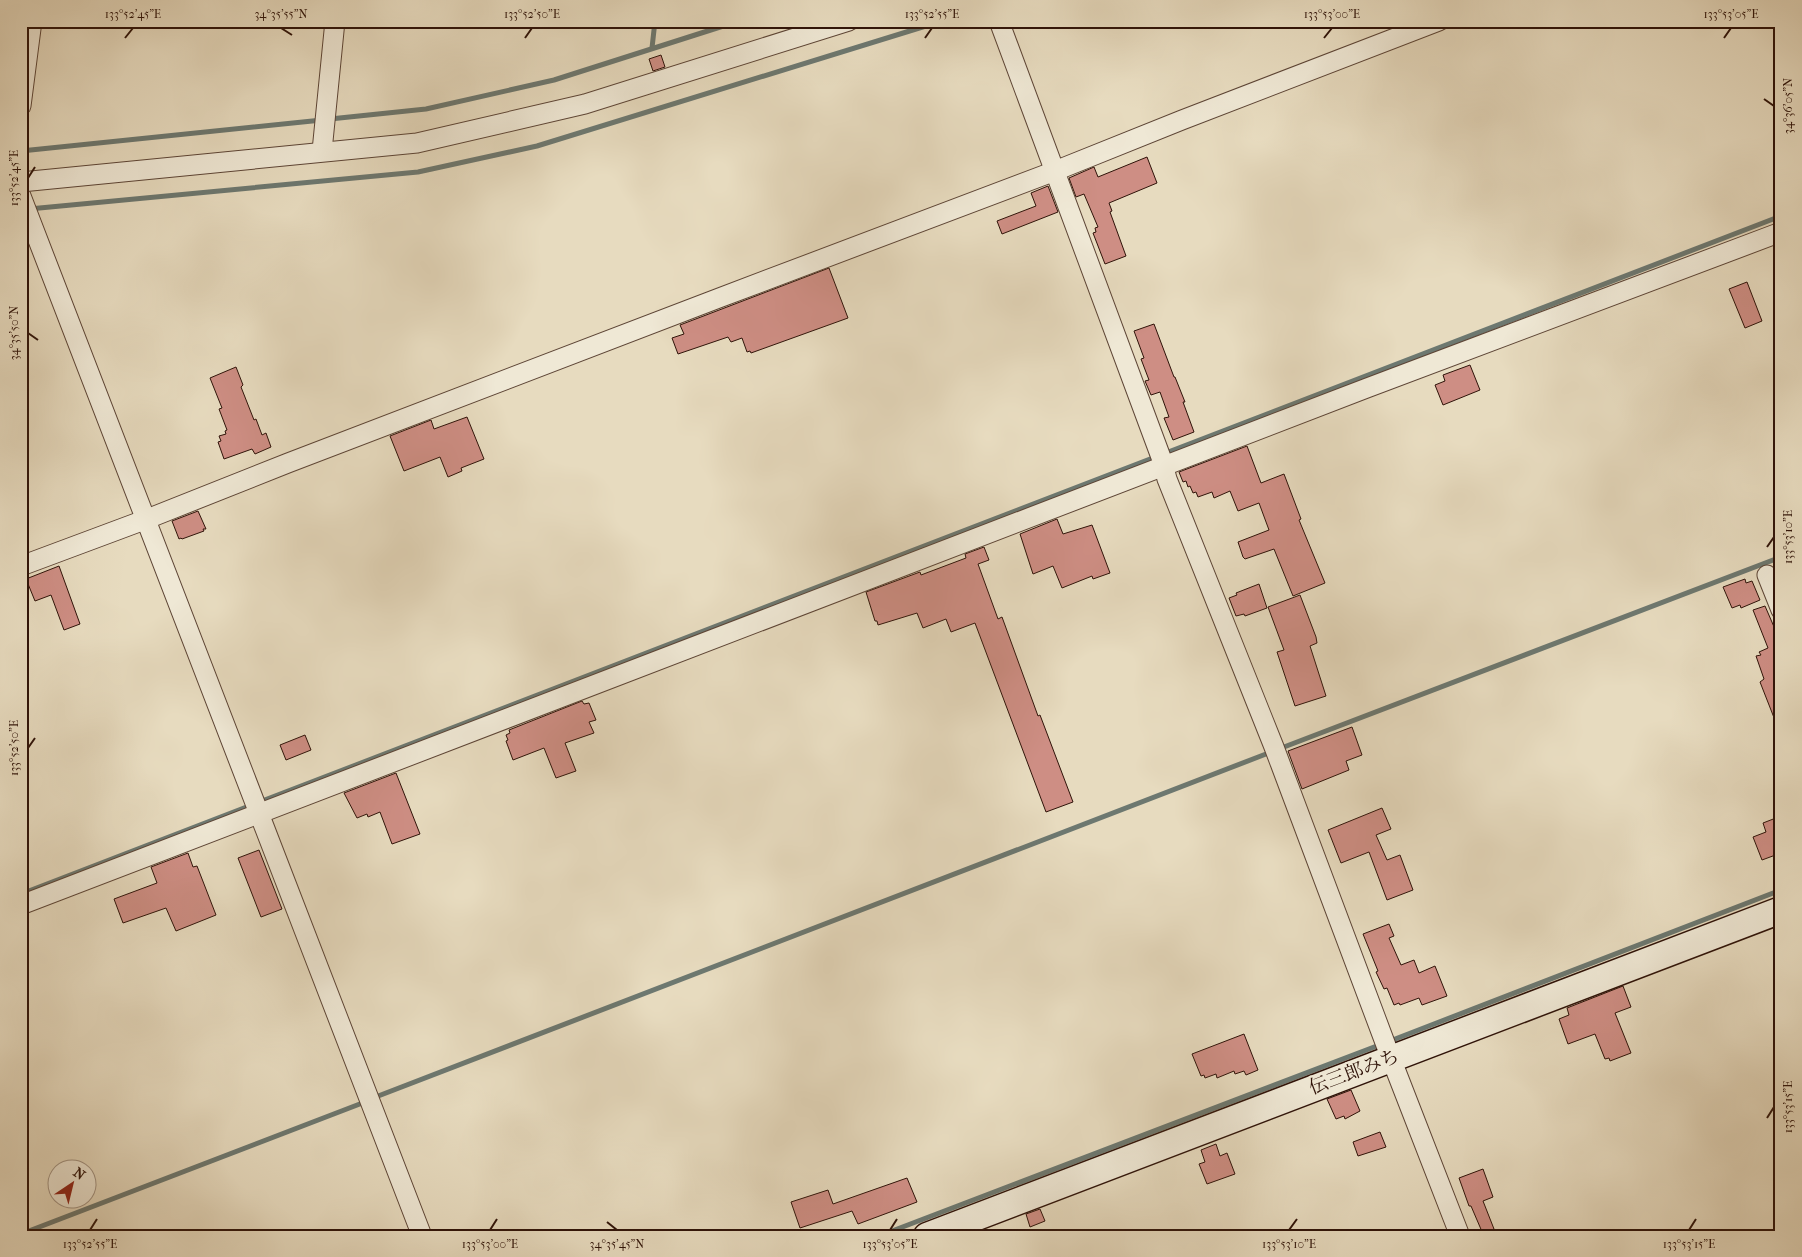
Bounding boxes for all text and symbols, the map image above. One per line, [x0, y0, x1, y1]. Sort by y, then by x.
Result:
text: 133°52'45"E [105, 7, 161, 21]
text: 34°35'55"N [254, 7, 308, 21]
text: 133°52'50"E [504, 7, 560, 21]
text: 133°52'55"E [905, 7, 959, 21]
text: 133°53'00"E [1304, 7, 1360, 21]
text: 133°53'05"E [1704, 7, 1758, 21]
text: 34°36'05"N [1781, 78, 1795, 134]
text: 133°52'45"E [7, 150, 21, 206]
text: 34°35'50"N [7, 306, 21, 360]
text: 133°53'10"E [1781, 510, 1795, 564]
text: 133°52'50"E [7, 720, 21, 776]
street label: 伝三郎みち [1306, 1045, 1402, 1099]
text: 133°53'15"E [1781, 1081, 1795, 1133]
north arrow [48, 1160, 98, 1210]
text: N [70, 1164, 89, 1184]
text: 133°52'55"E [63, 1237, 117, 1251]
text: 133°53'00"E [462, 1237, 518, 1251]
text: 34°35'45"N [590, 1237, 644, 1251]
text: 133°53'05"E [863, 1237, 917, 1251]
text: 133°53'10"E [1262, 1237, 1316, 1251]
text: 133°53'15"E [1663, 1237, 1715, 1251]

